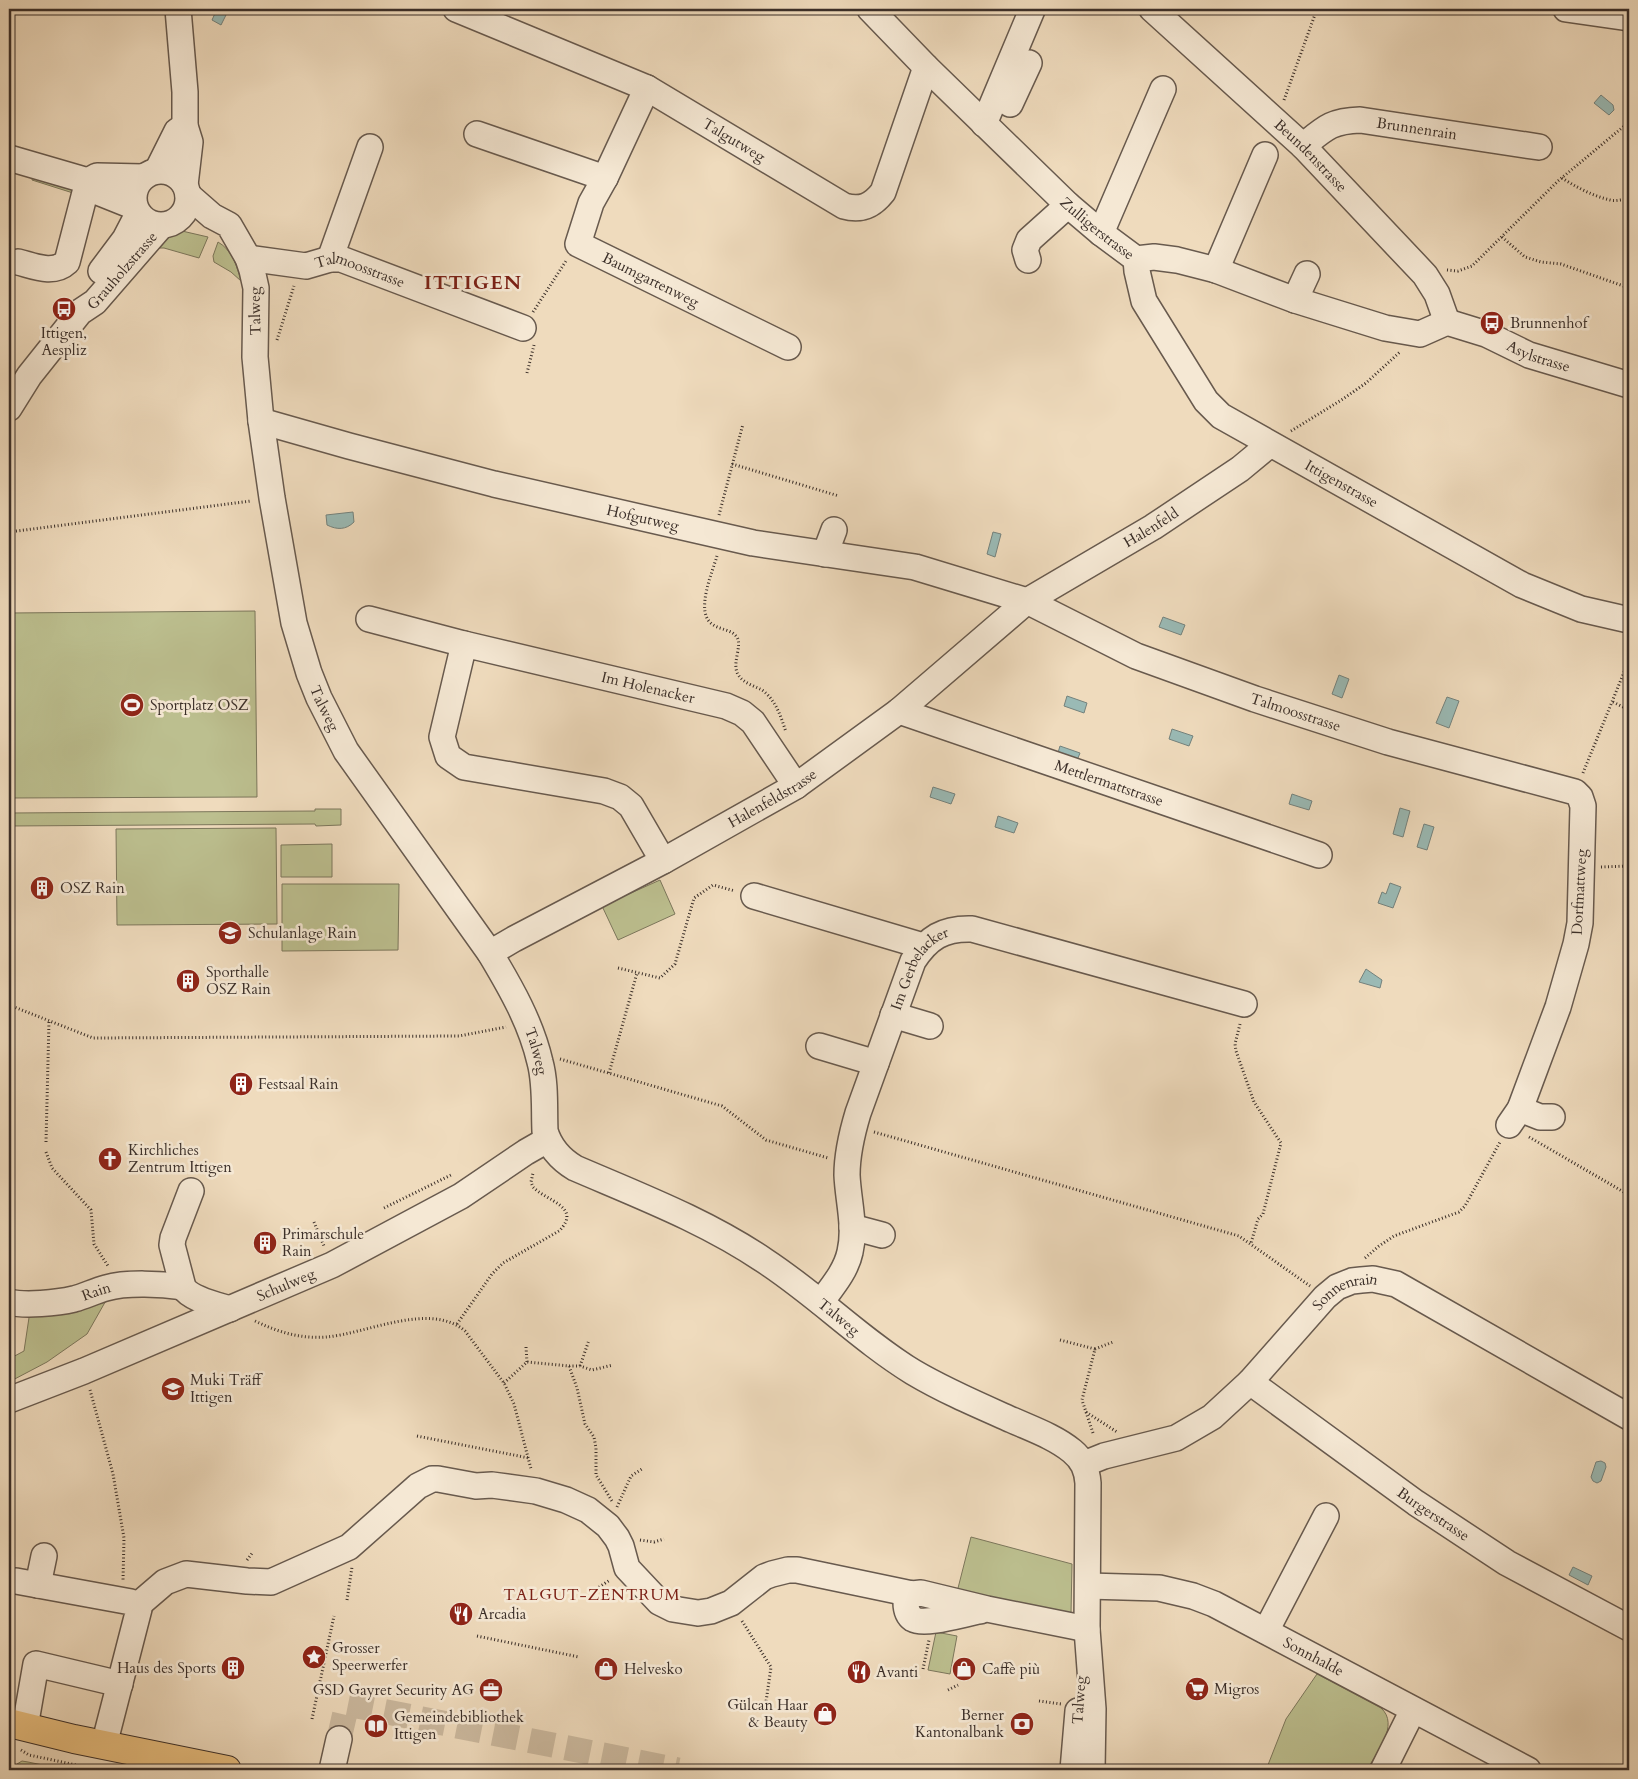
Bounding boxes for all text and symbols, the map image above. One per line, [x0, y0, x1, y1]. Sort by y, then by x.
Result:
street label: Talgutweg [699, 113, 770, 167]
street label: Brunnenrain [1375, 113, 1459, 145]
street label: Beundenstrasse [1270, 115, 1352, 197]
street label: Zulligerstrasse [1056, 192, 1139, 264]
street label: Grauholzstrasse [83, 227, 162, 314]
street label: Talmoosstrasse [312, 248, 408, 292]
street label: Baumgartenweg [599, 248, 703, 312]
district label: ITTIGEN [424, 269, 522, 296]
street label: Talweg [245, 286, 265, 335]
bus stop icon: Ittigen, Aespliz [51, 296, 77, 322]
bus stop icon: Brunnenhof [1479, 310, 1505, 336]
place label: Brunnenhof [1510, 313, 1590, 333]
place label: Ittigen, Aespliz [41, 323, 87, 360]
street label: Asylstrasse [1503, 336, 1573, 377]
street label: Ittigenstrasse [1301, 455, 1382, 512]
street label: Hofgutweg [605, 500, 682, 536]
street label: Halenfeld [1120, 503, 1182, 552]
street label: Im Holenacker [599, 667, 697, 708]
street label: Talweg [305, 682, 344, 735]
street label: Talmoosstrasse [1248, 688, 1343, 736]
sports icon: Sportplatz OSZ [119, 692, 145, 718]
place label: Sportplatz OSZ [150, 695, 249, 715]
street label: Mettlermattstrasse [1052, 755, 1166, 811]
street label: Halenfeldstrasse [724, 764, 821, 832]
street label: Dorfmattweg [1567, 848, 1591, 936]
building icon: OSZ Rain [29, 875, 55, 901]
place label: OSZ Rain [60, 878, 125, 898]
school or university icon: Schulanlage Rain [217, 920, 243, 946]
street label: Im Gerbelacker [886, 922, 952, 1013]
place label: Schulanlage Rain [248, 923, 357, 943]
place label: Sporthalle OSZ Rain [206, 962, 271, 999]
building icon: Sporthalle OSZ Rain [175, 968, 201, 994]
street label: Talweg [520, 1024, 553, 1077]
building icon: Festsaal Rain [228, 1071, 254, 1097]
place label: Festsaal Rain [258, 1074, 339, 1094]
place label: Kirchliches Zentrum Ittigen [128, 1140, 232, 1177]
church icon: Kirchliches Zentrum Ittigen [97, 1146, 123, 1172]
place label: Primarschule Rain [282, 1224, 364, 1261]
building icon: Primarschule Rain [252, 1230, 278, 1256]
street label: Schulweg [254, 1263, 319, 1306]
street label: Sonnenrain [1308, 1268, 1381, 1315]
street label: Rain [79, 1277, 113, 1306]
street label: Talweg [814, 1294, 864, 1340]
place label: Muki Träff Ittigen [190, 1370, 264, 1407]
school or university icon: Muki Träff Ittigen [160, 1376, 186, 1402]
street label: Burgerstrasse [1393, 1483, 1474, 1546]
district label: TALGUT-ZENTRUM [503, 1584, 681, 1606]
restaurant icon: Arcadia [448, 1601, 474, 1627]
place label: Arcadia [478, 1604, 527, 1624]
street label: Sonnhalde [1280, 1632, 1348, 1681]
place label: Grosser Speerwerfer [332, 1638, 408, 1675]
place icon: Grosser Speerwerfer [301, 1644, 327, 1670]
building icon: Haus des Sports [220, 1655, 246, 1681]
shop icon: Helvesko [593, 1656, 619, 1682]
shop icon: Caffè più [951, 1656, 977, 1682]
place label: Haus des Sports [117, 1658, 216, 1678]
place label: Helvesko [624, 1659, 683, 1679]
restaurant icon: Avanti [846, 1659, 872, 1685]
place label: Caffè più [982, 1659, 1040, 1679]
place label: Avanti [876, 1662, 918, 1682]
street label: Talweg [1067, 1674, 1091, 1725]
supermarket icon: Migros [1184, 1676, 1210, 1702]
office icon: GSD Gayret Security AG [478, 1677, 504, 1703]
place label: Migros [1214, 1679, 1259, 1699]
place label: GSD Gayret Security AG [313, 1680, 474, 1700]
place label: Gülcan Haar & Beauty [727, 1695, 809, 1732]
shop icon: Gülcan Haar & Beauty [812, 1701, 838, 1727]
place label: Berner Kantonalbank [915, 1705, 1005, 1742]
place label: Gemeindebibliothek Ittigen [394, 1707, 524, 1744]
bank icon: Berner Kantonalbank [1009, 1711, 1035, 1737]
library icon: Gemeindebibliothek Ittigen [363, 1713, 389, 1739]

